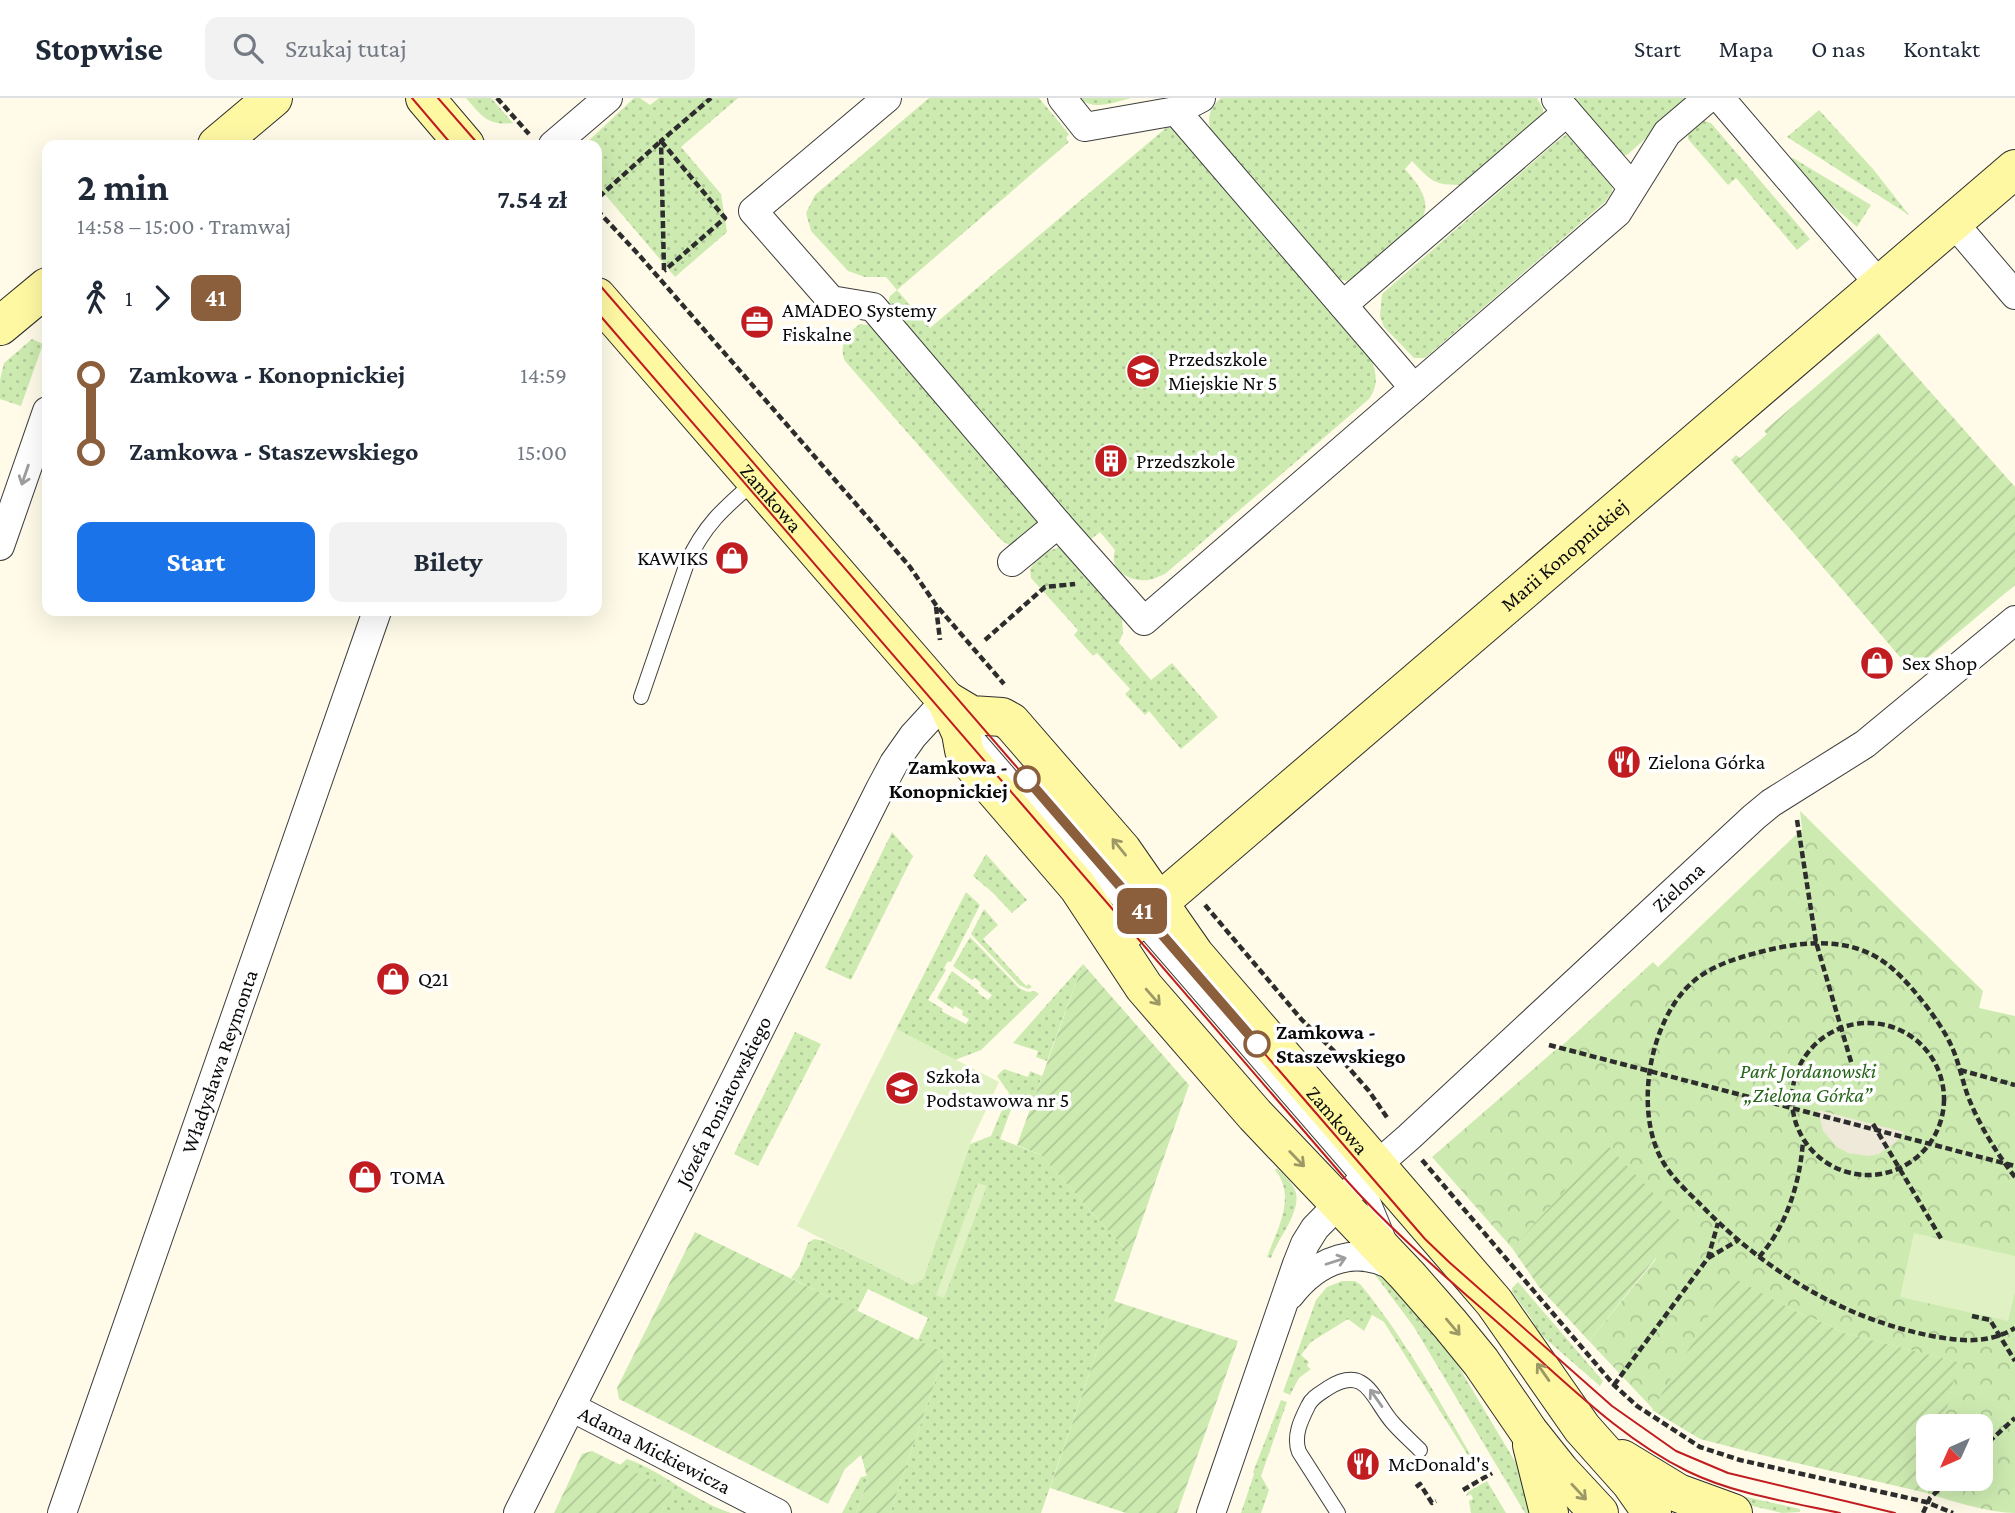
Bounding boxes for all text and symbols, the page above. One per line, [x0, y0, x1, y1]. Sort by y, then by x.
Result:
search box [205, 17, 695, 80]
icon: search [229, 29, 267, 67]
text: Stopwise [35, 30, 163, 67]
text: Szukaj tutaj [285, 34, 407, 63]
text: Start [1634, 35, 1681, 62]
text: Mapa [1719, 35, 1773, 62]
text: O nas [1811, 35, 1865, 62]
text: Kontakt [1903, 35, 1980, 62]
text: 2 min [77, 166, 169, 208]
text: 7.54 zł [497, 185, 567, 214]
text: 14:58 – 15:00 · Tramwaj [77, 213, 291, 239]
icon: walk [77, 279, 115, 317]
icon: forward [143, 279, 181, 317]
text: 41 [205, 284, 227, 311]
text: 1 [125, 285, 133, 311]
place label: AMADEO Systemy Fiskalne [782, 298, 937, 346]
office icon: AMADEO Systemy Fiskalne [738, 303, 776, 341]
place label: Przedszkole Miejskie Nr 5 [1168, 347, 1277, 395]
school or university icon: Przedszkole Miejskie Nr 5 [1124, 352, 1162, 390]
text: Zamkowa - Konopnickiej [129, 360, 405, 389]
text: 14:59 [520, 362, 567, 388]
text: Zamkowa - Staszewskiego [129, 437, 419, 466]
text: 15:00 [517, 439, 567, 465]
building icon: Przedszkole [1092, 442, 1130, 480]
place label: Przedszkole [1136, 449, 1235, 473]
street label: Zamkowa [735, 459, 808, 537]
one-way arrow [18, 464, 31, 486]
street label: Marii Konopnickiej [1496, 494, 1633, 616]
button: Start [77, 522, 315, 602]
button: Bilety [329, 522, 567, 602]
shop icon: KAWIKS [713, 539, 751, 577]
place label: KAWIKS [637, 546, 708, 570]
shop icon: Sex Shop [1858, 644, 1896, 682]
place label: Sex Shop [1902, 651, 1977, 675]
restaurant icon: Zielona Górka [1605, 743, 1643, 781]
place label: Zielona Górka [1648, 750, 1765, 774]
place label: Zamkowa - Konopnickiej [889, 755, 1008, 803]
marker: Zamkowa - Konopnickiej [1014, 766, 1040, 792]
one-way arrow [1112, 839, 1127, 857]
street label: Zielona [1647, 857, 1710, 917]
line badge: 41 [1110, 888, 1174, 934]
text: 41 [1131, 897, 1153, 924]
shop icon: Q21 [374, 960, 412, 998]
street label: Władysława Reymonta [176, 966, 263, 1157]
place label: Q21 [418, 967, 449, 991]
one-way arrow [1145, 988, 1161, 1006]
street label: Józefa Poniatowskiego [670, 1012, 776, 1193]
place label: Zamkowa - Staszewskiego [1276, 1020, 1406, 1068]
marker: Zamkowa - Staszewskiego [1244, 1031, 1270, 1057]
park label: Park Jordanowski „Zielona Górka” [1740, 1059, 1877, 1107]
place label: Szkoła Podstawowa nr 5 [926, 1064, 1070, 1112]
school or university icon: Szkoła Podstawowa nr 5 [883, 1069, 921, 1107]
street label: Zamkowa [1301, 1081, 1374, 1160]
one-way arrow [1288, 1150, 1305, 1167]
shop icon: TOMA [346, 1158, 384, 1196]
place label: TOMA [390, 1165, 445, 1189]
one-way arrow [1324, 1254, 1346, 1266]
one-way arrow [1445, 1318, 1461, 1336]
one-way arrow [1536, 1363, 1550, 1382]
one-way arrow [1369, 1389, 1383, 1408]
street label: Adama Mickiewicza [574, 1401, 735, 1499]
north arrow [1916, 1414, 1993, 1491]
map controls [1916, 1414, 1993, 1491]
restaurant icon: McDonald's [1344, 1445, 1382, 1483]
place label: McDonald's [1388, 1452, 1489, 1476]
one-way arrow [1571, 1483, 1588, 1500]

